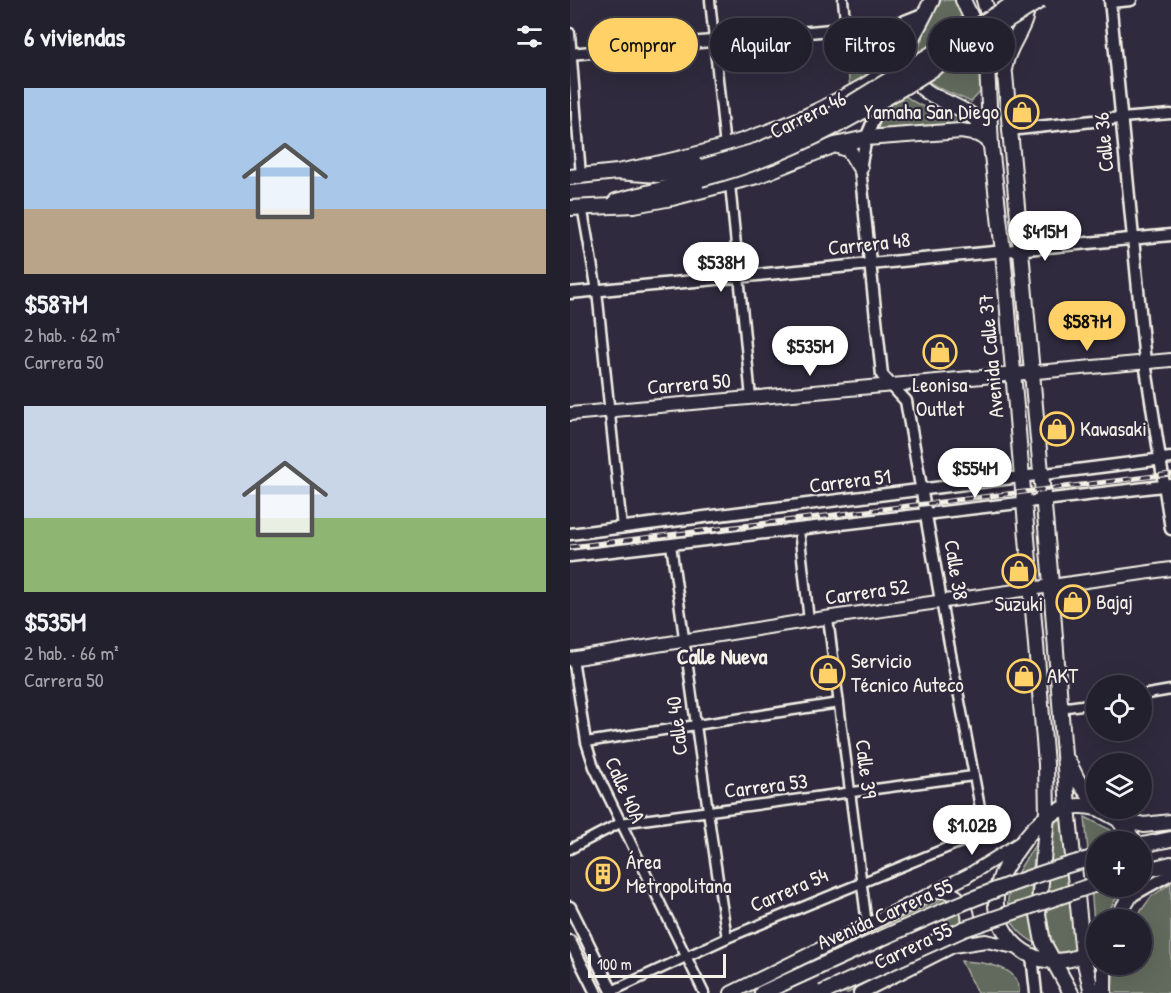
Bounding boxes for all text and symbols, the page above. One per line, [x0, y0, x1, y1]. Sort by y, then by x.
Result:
chip: Comprar [588, 18, 698, 72]
chip: Alquilar [710, 18, 812, 72]
chip: Filtros [824, 18, 916, 72]
chip: Nuevo [928, 18, 1015, 72]
text: 6 viviendas [24, 19, 125, 54]
icon: filters [513, 20, 546, 53]
street label: Carrera 46 [765, 84, 851, 145]
shop icon: Yamaha San Diego [1004, 94, 1040, 130]
place label: Yamaha San Diego [864, 97, 999, 126]
street label: Calle 36 [1086, 111, 1121, 173]
icon: home [231, 127, 339, 235]
pin: $415M [1003, 211, 1087, 262]
text: $415M [1022, 217, 1068, 244]
street label: Carrera 48 [826, 225, 911, 262]
pin: $538M [679, 242, 763, 293]
text: $538M [697, 248, 745, 275]
text: $587M [24, 286, 88, 321]
street label: Avenida Calle 37 [971, 293, 1010, 419]
pin: $587M [1045, 301, 1129, 352]
text: $587M [1062, 307, 1112, 334]
text: 2 hab. · 62 m² [24, 321, 120, 348]
pin: $535M [768, 326, 852, 377]
text: $535M [786, 332, 834, 359]
shop icon: Leonisa Outlet [922, 334, 958, 370]
text: Carrera 50 [24, 348, 104, 375]
street label: Carrera 50 [646, 365, 732, 402]
place label: Leonisa Outlet [912, 370, 968, 423]
shop icon: Kawasaki [1039, 411, 1075, 447]
place label: Kawasaki [1080, 414, 1147, 443]
icon: home [231, 445, 339, 553]
pin: $554M [933, 448, 1017, 499]
text: $554M [952, 454, 998, 481]
street label: Carrera 51 [808, 461, 892, 500]
street label: Calle 38 [937, 538, 976, 602]
shop icon: Suzuki [1001, 553, 1037, 589]
street label: Carrera 52 [823, 571, 911, 612]
shop icon: Bajaj [1055, 584, 1091, 620]
place label: Bajaj [1096, 587, 1133, 616]
place label: Suzuki [995, 589, 1043, 618]
text: $535M [24, 604, 86, 639]
text: 2 hab. · 66 m² [24, 639, 119, 666]
district label: Calle Nueva [677, 641, 768, 671]
place label: Servicio Técnico Auteco [851, 646, 964, 699]
shop icon: Servicio Técnico Auteco [810, 655, 846, 691]
shop icon: AKT [1006, 658, 1042, 694]
place label: AKT [1047, 661, 1079, 690]
text: Carrera 50 [24, 666, 104, 693]
map controls [1086, 675, 1152, 975]
button: locate [1086, 675, 1152, 741]
street label: Calle 40 [659, 695, 695, 757]
street label: Calle 39 [849, 738, 885, 800]
street label: Calle 40A [598, 752, 653, 827]
button: layers [1086, 753, 1152, 819]
street label: Carrera 53 [723, 766, 809, 805]
pin: $1.02B [923, 805, 1021, 856]
text: $1.02B [947, 811, 997, 838]
button: + [1086, 831, 1152, 897]
place label: Área Metropolitana [626, 847, 732, 900]
building icon: Área Metropolitana [585, 856, 621, 892]
street label: Carrera 54 [745, 860, 832, 919]
street label: Avenida Carrera 55 [813, 873, 957, 955]
button: − [1086, 909, 1152, 975]
street label: Carrera 55 [870, 917, 956, 975]
scale bar [588, 951, 726, 978]
text: 100 m [597, 953, 632, 975]

